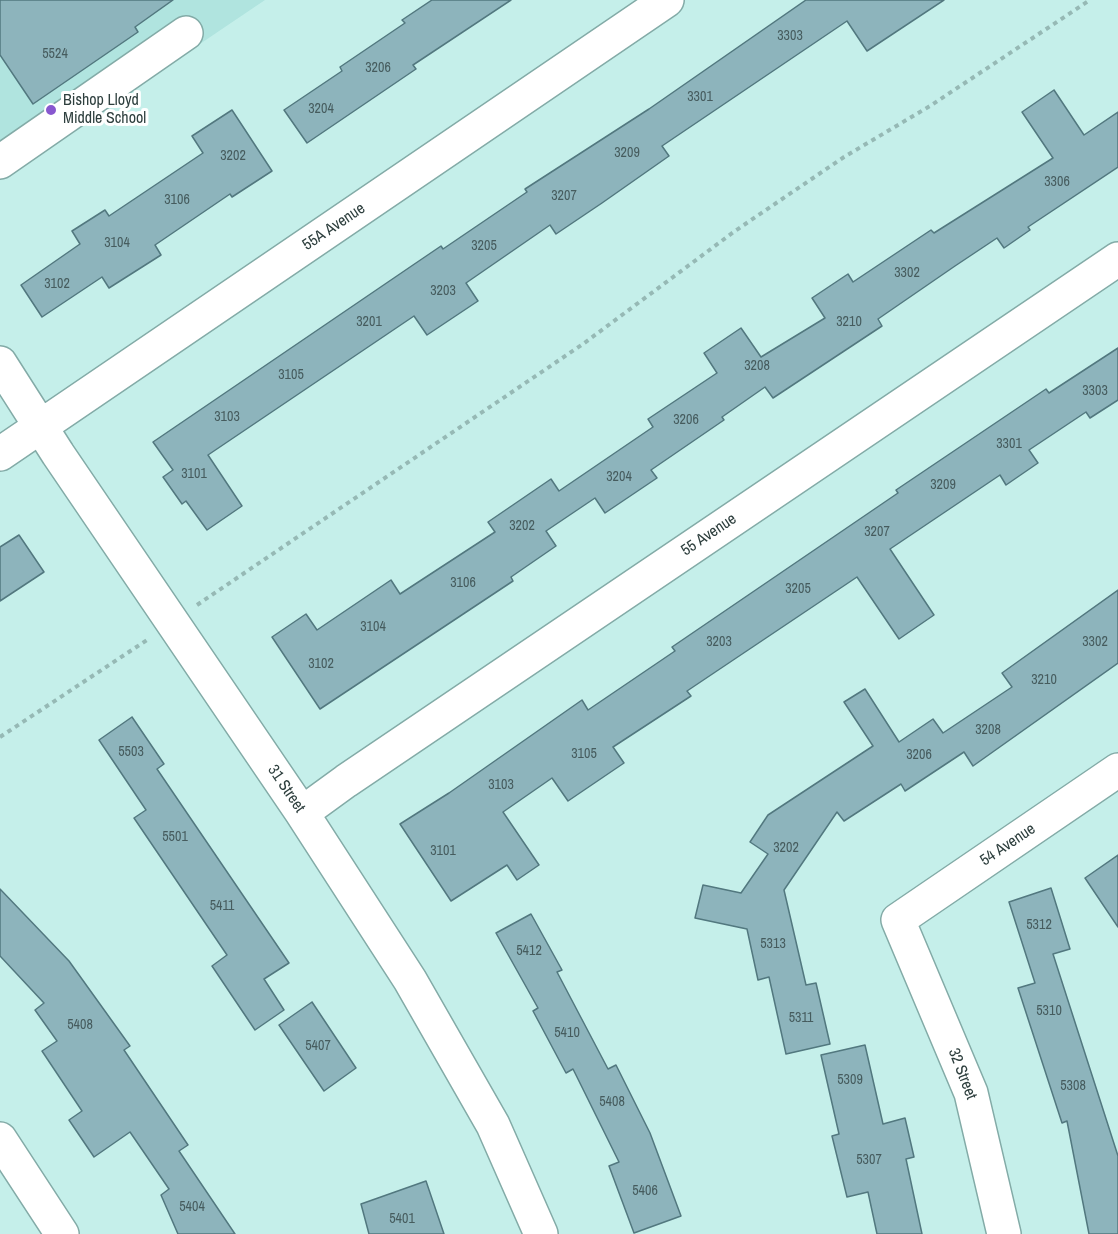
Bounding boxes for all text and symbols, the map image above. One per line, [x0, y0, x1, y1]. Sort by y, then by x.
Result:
house number: 3303 [777, 28, 803, 44]
house number: 5524 [42, 46, 68, 62]
house number: 3206 [365, 60, 391, 76]
house number: 3301 [687, 89, 713, 105]
place label: Bishop Lloyd Middle School [63, 91, 146, 129]
house number: 3204 [308, 101, 334, 117]
marker: Bishop Lloyd Middle School [44, 103, 58, 117]
house number: 3209 [614, 145, 640, 161]
house number: 3202 [220, 148, 246, 164]
house number: 3306 [1044, 174, 1070, 190]
house number: 3207 [551, 188, 577, 204]
house number: 3106 [164, 192, 190, 208]
street label: 55A Avenue [299, 199, 369, 255]
house number: 3104 [104, 235, 130, 251]
house number: 3205 [471, 238, 497, 254]
house number: 3302 [894, 265, 920, 281]
house number: 3102 [44, 276, 70, 292]
house number: 3203 [430, 283, 456, 299]
house number: 3201 [356, 314, 382, 330]
house number: 3210 [836, 314, 862, 330]
house number: 3208 [744, 358, 770, 374]
house number: 3105 [278, 367, 304, 383]
house number: 3303 [1082, 383, 1108, 399]
house number: 3103 [214, 409, 240, 425]
house number: 3206 [673, 412, 699, 428]
house number: 3301 [996, 436, 1022, 452]
house number: 3101 [181, 466, 207, 482]
house number: 3204 [606, 469, 632, 485]
house number: 3209 [930, 477, 956, 493]
street label: 55 Avenue [678, 510, 740, 560]
house number: 3202 [509, 518, 535, 534]
house number: 3207 [864, 524, 890, 540]
house number: 3106 [450, 575, 476, 591]
house number: 3205 [785, 581, 811, 597]
house number: 3104 [360, 619, 386, 635]
house number: 3203 [706, 634, 732, 650]
house number: 3302 [1082, 634, 1108, 650]
house number: 3102 [308, 656, 334, 672]
house number: 3210 [1031, 672, 1057, 688]
house number: 3208 [975, 722, 1001, 738]
house number: 5503 [118, 744, 144, 760]
house number: 3105 [571, 746, 597, 762]
house number: 3206 [906, 747, 932, 763]
street label: 31 Street [263, 762, 309, 816]
house number: 3103 [488, 777, 514, 793]
street label: 54 Avenue [977, 820, 1039, 870]
house number: 5501 [162, 829, 188, 845]
house number: 3202 [773, 840, 799, 856]
house number: 3101 [430, 843, 456, 859]
house number: 5411 [210, 898, 234, 914]
house number: 5312 [1026, 917, 1052, 933]
house number: 5313 [760, 936, 786, 952]
house number: 5412 [516, 943, 542, 959]
house number: 5310 [1036, 1003, 1062, 1019]
house number: 5311 [789, 1010, 813, 1026]
house number: 5408 [67, 1017, 93, 1033]
house number: 5410 [554, 1025, 580, 1041]
house number: 5407 [305, 1038, 331, 1054]
street label: 32 Street [943, 1046, 981, 1102]
house number: 5309 [837, 1072, 863, 1088]
house number: 5308 [1060, 1078, 1086, 1094]
house number: 5408 [599, 1094, 625, 1110]
house number: 5307 [856, 1152, 882, 1168]
house number: 5406 [632, 1183, 658, 1199]
house number: 5404 [179, 1199, 205, 1215]
house number: 5401 [389, 1211, 415, 1227]

